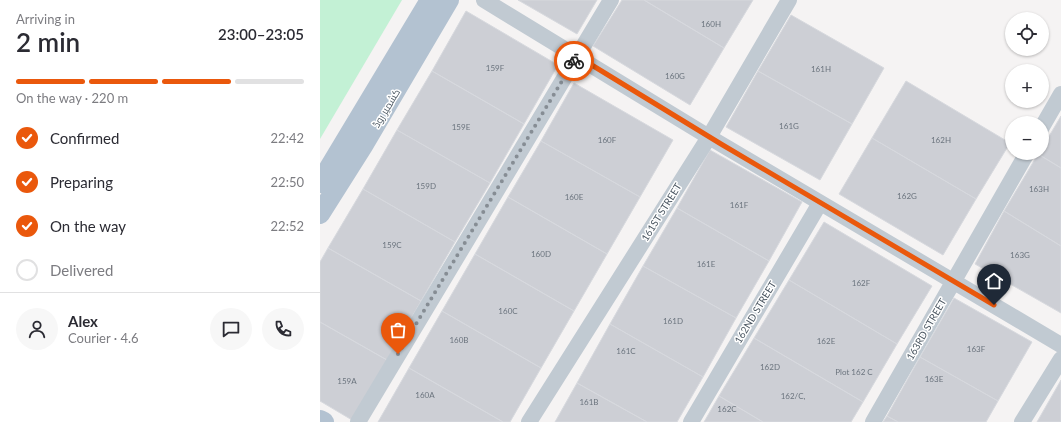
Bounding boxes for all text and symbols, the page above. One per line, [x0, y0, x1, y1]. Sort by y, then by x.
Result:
text: Arriving in [16, 11, 75, 27]
map controls [1005, 12, 1049, 160]
button: locate [1005, 12, 1049, 56]
house number: 160H [701, 19, 721, 29]
text: 23:00–23:05 [218, 25, 304, 43]
text: 2 min [16, 26, 80, 58]
courier [554, 41, 594, 81]
icon: bike [563, 50, 585, 72]
house number: 159F [486, 63, 505, 73]
house number: 161H [811, 64, 831, 74]
button: + [1005, 64, 1049, 108]
house number: 160G [665, 71, 685, 81]
street label: کشمیر روڈ [370, 86, 402, 130]
text: On the way · 220 m [16, 90, 128, 106]
button: − [1005, 116, 1049, 160]
house number: 161G [779, 121, 799, 131]
house number: 159E [452, 122, 471, 132]
icon: check [16, 127, 38, 149]
text: Confirmed [50, 129, 119, 147]
text: 22:42 [271, 130, 304, 146]
house number: 160F [598, 135, 617, 145]
house number: 162H [931, 135, 951, 145]
icon: check [16, 171, 38, 193]
text: Preparing [50, 173, 113, 191]
text: 22:50 [271, 174, 304, 190]
house number: 159D [416, 181, 436, 191]
street label: 161ST STREET [638, 181, 684, 243]
house number: 163H [1029, 184, 1049, 194]
house number: 162G [897, 191, 917, 201]
house number: 160E [565, 192, 584, 202]
house number: 161F [730, 200, 749, 210]
icon: check [16, 215, 38, 237]
text: On the way [50, 217, 126, 235]
text: 22:52 [271, 218, 304, 234]
house number: 159C [382, 240, 402, 250]
house number: 160D [531, 249, 551, 259]
house number: 163G [1010, 250, 1030, 260]
house number: 161E [697, 259, 716, 269]
text: Delivered [50, 261, 113, 279]
pin [977, 264, 1011, 305]
icon: home [983, 270, 1005, 292]
house number: 162F [852, 278, 871, 288]
street label: 162ND STREET [732, 279, 778, 345]
street label: 163RD STREET [904, 296, 948, 362]
house number: 160C [498, 306, 518, 316]
button: person [16, 308, 58, 350]
button: chat [210, 308, 252, 350]
button: phone [262, 308, 304, 350]
text: Alex [68, 312, 98, 330]
pin [381, 313, 415, 354]
house number: 161D [663, 316, 683, 326]
icon: bag [387, 319, 409, 341]
text: Courier · 4.6 [68, 330, 139, 346]
house number: 160B [449, 335, 469, 345]
house number: 162E [817, 336, 836, 346]
house number: 163F [967, 344, 986, 354]
house number: 161C [616, 346, 636, 356]
house number: 162D [760, 362, 780, 372]
house number: Plot 162 C [835, 367, 873, 377]
house number: 163E [925, 374, 944, 384]
house number: 159A [337, 376, 357, 386]
house number: 160A [415, 390, 435, 400]
house number: 162/C, [781, 391, 805, 401]
house number: 161B [579, 397, 599, 407]
house number: 162C [717, 404, 737, 414]

